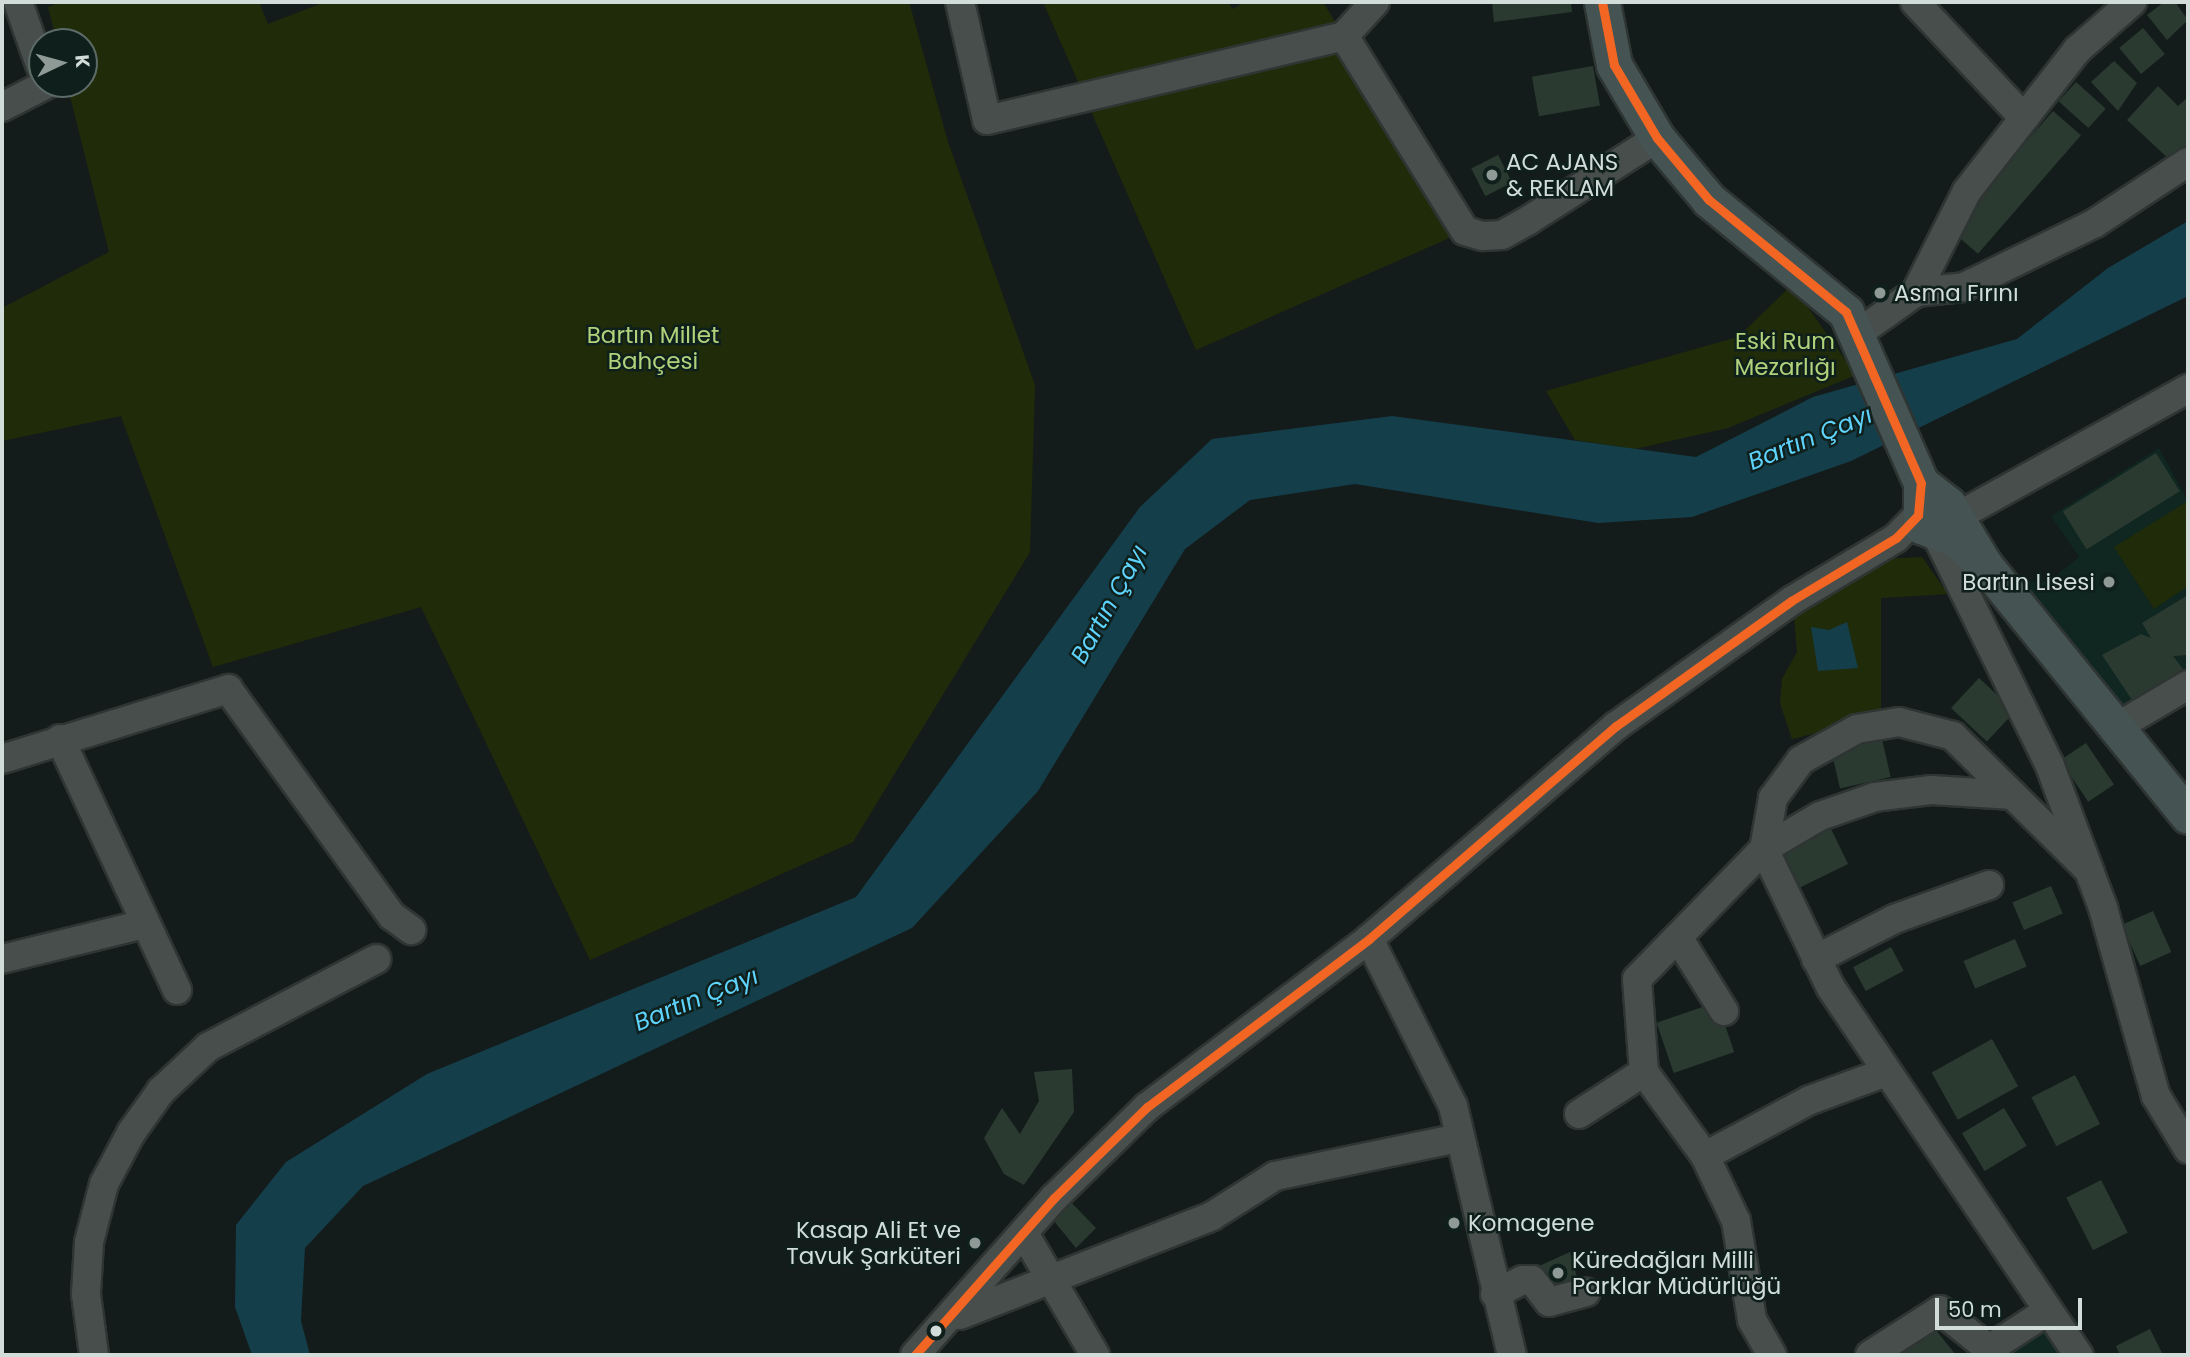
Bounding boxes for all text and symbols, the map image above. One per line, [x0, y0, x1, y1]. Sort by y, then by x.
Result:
north arrow [28, 28, 98, 98]
text: K [68, 54, 96, 69]
place label: AC AJANS & REKLAM [1506, 148, 1618, 202]
marker: AC AJANS & REKLAM [1484, 167, 1500, 183]
place label: Asma Fırını [1894, 279, 2019, 307]
marker: Asma Fırını [1872, 285, 1888, 301]
park label: Bartın Millet Bahçesi [587, 321, 719, 375]
park label: Eski Rum Mezarlığı [1734, 327, 1836, 381]
water label: Bartın Çayı [1744, 400, 1876, 476]
water label: Bartın Çayı [1065, 540, 1153, 668]
place label: Bartın Lisesi [1962, 568, 2095, 596]
marker: Bartın Lisesi [2101, 574, 2117, 590]
water label: Bartın Çayı [630, 961, 762, 1037]
place label: Komagene [1468, 1209, 1595, 1237]
marker: Komagene [1446, 1215, 1462, 1231]
place label: Kasap Ali Et ve Tavuk Şarküteri [786, 1216, 961, 1270]
marker: Kasap Ali Et ve Tavuk Şarküteri [967, 1235, 983, 1251]
place label: Küredağları Milli Parklar Müdürlüğü [1572, 1246, 1781, 1300]
marker: Küredağları Milli Parklar Müdürlüğü [1550, 1265, 1566, 1281]
scale bar [1938, 1284, 2085, 1328]
text: 50 m [1948, 1295, 2002, 1324]
unlabelled marker [929, 1324, 943, 1338]

